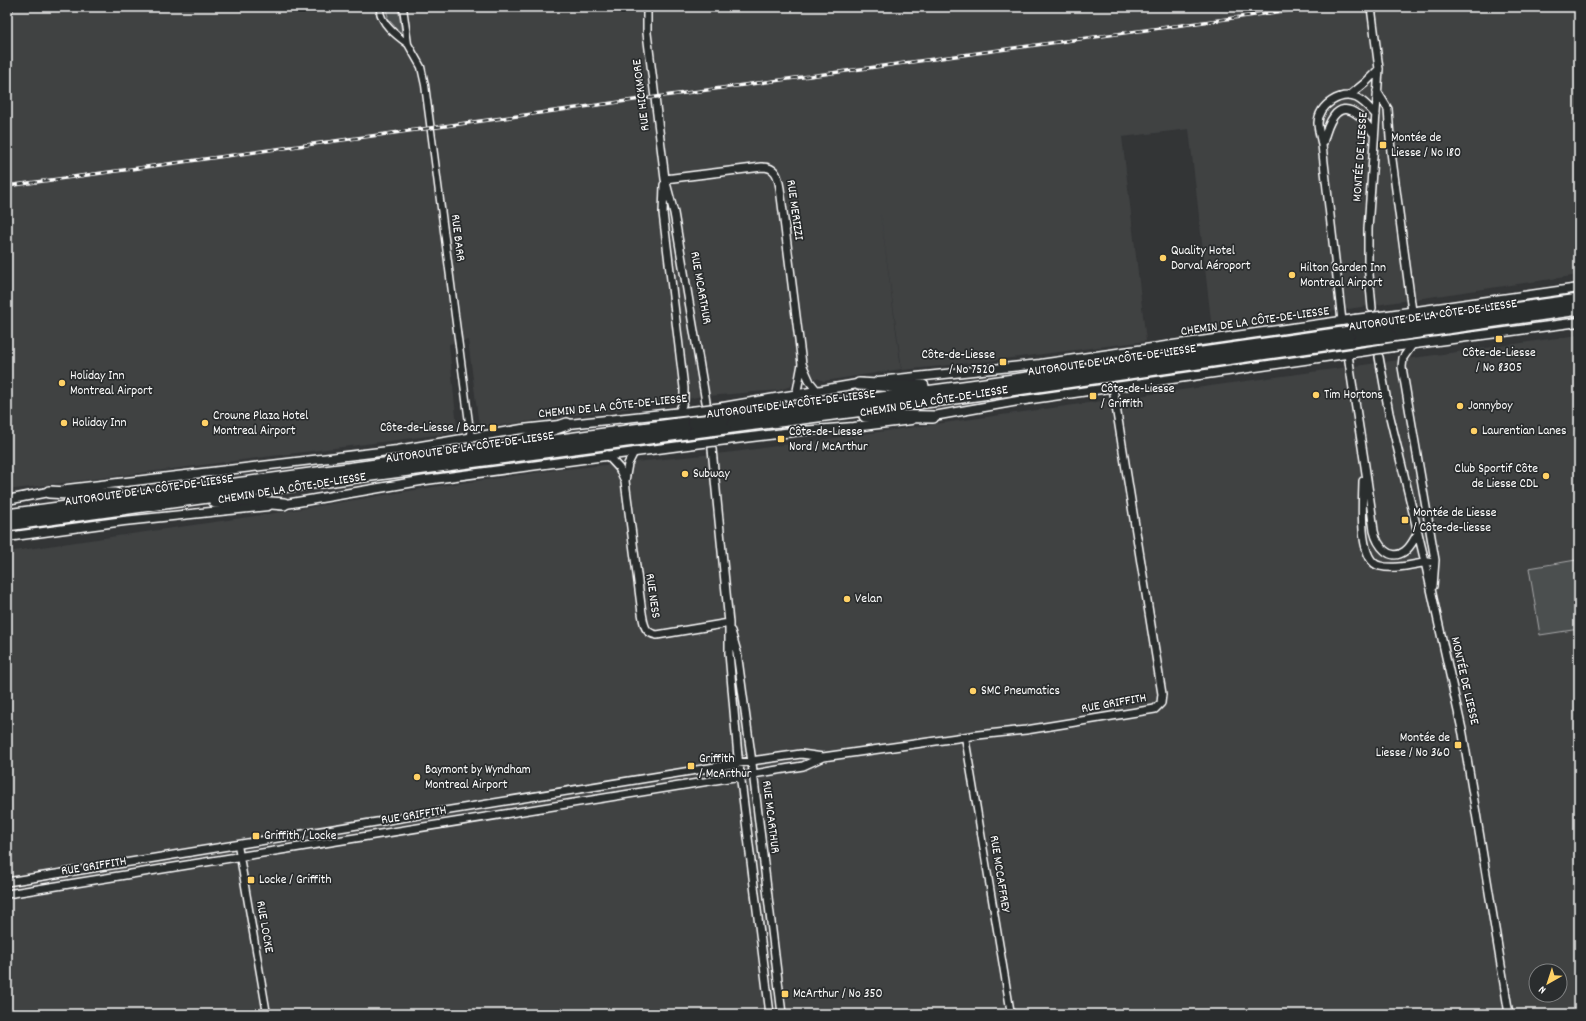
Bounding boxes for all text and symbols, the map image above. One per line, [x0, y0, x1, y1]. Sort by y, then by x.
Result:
street label: RUE HICKMORE [628, 58, 656, 132]
street label: MONTÉE DE LIESSE [1348, 112, 1374, 202]
place label: Montée de Liesse / No 180 [1391, 129, 1461, 163]
marker: Montée de Liesse / No 180 [1378, 140, 1388, 150]
street label: RUE MERIZZI [780, 179, 808, 241]
street label: RUE BARR [445, 213, 469, 263]
place label: Quality Hotel Dorval Aéroport [1171, 242, 1251, 276]
street label: RUE MCARTHUR [684, 250, 716, 326]
marker: Quality Hotel Dorval Aéroport [1158, 253, 1168, 263]
place label: Hilton Garden Inn Montreal Airport [1300, 259, 1386, 293]
marker: Hilton Garden Inn Montreal Airport [1287, 270, 1297, 280]
street label: AUTOROUTE DE LA CÔTE-DE-LIESSE [1348, 295, 1519, 337]
street label: CHEMIN DE LA CÔTE-DE-LIESSE [1180, 302, 1331, 342]
marker: Côte-de-Liesse / No 8305 [1494, 334, 1504, 344]
street label: AUTOROUTE DE LA CÔTE-DE-LIESSE [1027, 340, 1198, 382]
place label: Côte-de-Liesse / No 8305 [1462, 344, 1536, 378]
place label: Côte-de-Liesse / No 7520 [921, 346, 995, 380]
marker: Côte-de-Liesse / No 7520 [998, 357, 1008, 367]
place label: Holiday Inn Montreal Airport [70, 367, 153, 401]
marker: Holiday Inn Montreal Airport [57, 378, 67, 388]
place label: Côte-de-Liesse / Griffith [1101, 380, 1175, 414]
street label: CHEMIN DE LA CÔTE-DE-LIESSE [859, 381, 1010, 423]
street label: AUTOROUTE DE LA CÔTE-DE-LIESSE [706, 385, 877, 425]
place label: Tim Hortons [1324, 386, 1383, 405]
street label: CHEMIN DE LA CÔTE-DE-LIESSE [538, 390, 689, 424]
marker: Tim Hortons [1311, 390, 1321, 400]
marker: Côte-de-Liesse / Griffith [1088, 391, 1098, 401]
place label: Jonnyboy [1468, 397, 1513, 416]
marker: Jonnyboy [1455, 401, 1465, 411]
place label: Crowne Plaza Hotel Montreal Airport [213, 407, 308, 441]
place label: Holiday Inn [72, 414, 126, 433]
marker: Holiday Inn [59, 418, 69, 428]
marker: Crowne Plaza Hotel Montreal Airport [200, 418, 210, 428]
place label: Côte-de-Liesse / Barr [380, 419, 485, 438]
place label: Laurentian Lanes [1482, 422, 1566, 441]
marker: Côte-de-Liesse / Barr [488, 423, 498, 433]
place label: Côte-de-Liesse Nord / McArthur [789, 423, 868, 457]
marker: Laurentian Lanes [1469, 426, 1479, 436]
street label: AUTOROUTE DE LA CÔTE-DE-LIESSE [385, 427, 556, 469]
marker: Côte-de-Liesse Nord / McArthur [776, 434, 786, 444]
place label: Club Sportif Côte de Liesse CDL [1454, 460, 1539, 494]
place label: Subway [693, 465, 730, 484]
street label: CHEMIN DE LA CÔTE-DE-LIESSE [217, 468, 368, 510]
marker: Subway [680, 469, 690, 479]
street label: AUTOROUTE DE LA CÔTE-DE-LIESSE [64, 470, 235, 512]
marker: Club Sportif Côte de Liesse CDL [1541, 471, 1551, 481]
place label: Montée de Liesse / Côte-de-liesse [1413, 504, 1497, 538]
marker: Montée de Liesse / Côte-de-liesse [1400, 515, 1410, 525]
street label: RUE NESS [639, 572, 665, 620]
place label: Velan [855, 590, 882, 609]
marker: Velan [842, 594, 852, 604]
street label: MONTÉE DE LIESSE [1445, 635, 1483, 727]
place label: SMC Pneumatics [981, 682, 1060, 701]
marker: SMC Pneumatics [968, 686, 978, 696]
street label: RUE GRIFFITH [1080, 689, 1148, 719]
place label: Montée de Liesse / No 360 [1376, 729, 1450, 763]
marker: Montée de Liesse / No 360 [1453, 740, 1463, 750]
place label: Griffith / McArthur [699, 750, 752, 784]
place label: Baymont by Wyndham Montreal Airport [425, 761, 531, 795]
marker: Griffith / McArthur [686, 761, 696, 771]
marker: Baymont by Wyndham Montreal Airport [412, 772, 422, 782]
street label: RUE MCARTHUR [756, 779, 784, 855]
street label: RUE GRIFFITH [380, 801, 448, 831]
place label: Griffith / Locke [264, 827, 337, 846]
marker: Griffith / Locke [251, 831, 261, 841]
street label: RUE MCCAFFREY [984, 834, 1015, 915]
street label: RUE GRIFFITH [60, 852, 128, 882]
place label: Locke / Griffith [259, 871, 331, 890]
marker: Locke / Griffith [246, 875, 256, 885]
street label: RUE LOCKE [250, 899, 278, 955]
north arrow [1528, 963, 1568, 1003]
text: N [1535, 981, 1550, 997]
place label: McArthur / No 350 [793, 985, 883, 1004]
marker: McArthur / No 350 [780, 989, 790, 999]

